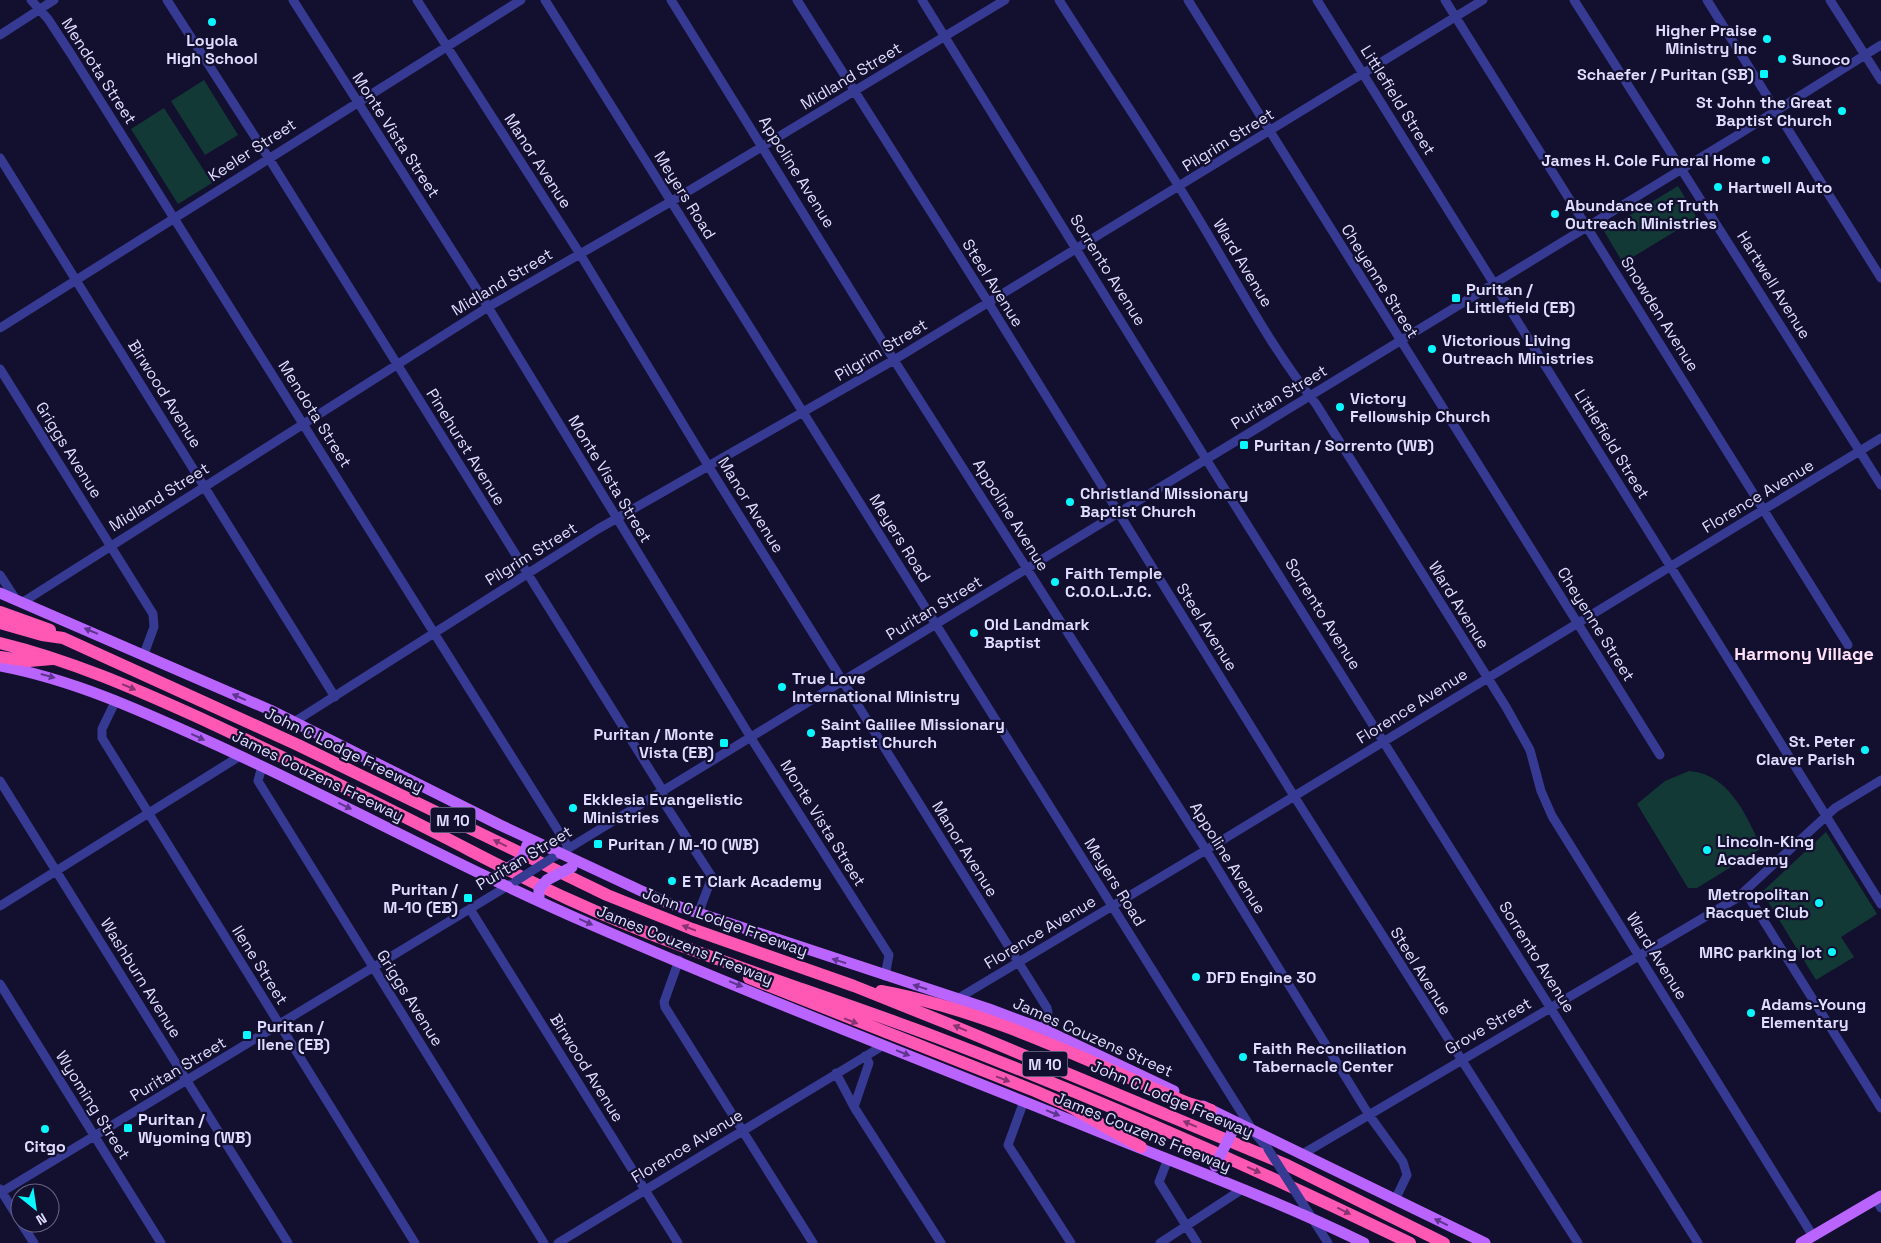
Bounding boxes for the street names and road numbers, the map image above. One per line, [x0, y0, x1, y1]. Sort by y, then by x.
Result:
street label: Mendota Street [57, 14, 141, 128]
street label: Midland Street [797, 38, 905, 114]
street label: Littlefield Street [1356, 41, 1440, 159]
street label: Monte Vista Street [348, 68, 444, 202]
street label: Pilgrim Street [1178, 103, 1278, 177]
street label: Manor Avenue [499, 109, 577, 213]
street label: Appoline Avenue [754, 112, 840, 232]
street label: Keeler Street [204, 114, 300, 186]
street label: Meyers Road [650, 147, 720, 243]
street label: Sorrento Avenue [1065, 210, 1151, 330]
street label: Ward Avenue [1208, 215, 1278, 311]
street label: Cheyenne Street [1336, 220, 1424, 342]
street label: Hartwell Avenue [1732, 227, 1816, 343]
street label: Steel Avenue [958, 235, 1028, 331]
street label: Midland Street [448, 244, 556, 320]
street label: Snowden Avenue [1616, 252, 1704, 376]
street label: Pilgrim Street [831, 314, 931, 386]
street label: Birwood Avenue [123, 336, 207, 452]
street label: Mendota Street [274, 356, 356, 472]
street label: Puritan Street [1227, 360, 1331, 434]
street label: Pinehurst Avenue [422, 385, 510, 509]
street label: Littlefield Street [1570, 385, 1654, 503]
street label: Griggs Avenue [31, 398, 107, 502]
street label: Monte Vista Street [564, 411, 656, 547]
street label: Manor Avenue [713, 453, 789, 557]
street label: Florence Avenue [1698, 454, 1818, 538]
street label: Appoline Avenue [968, 455, 1054, 575]
street label: Midland Street [105, 458, 213, 536]
street label: Meyers Road [865, 490, 935, 586]
street label: Pilgrim Street [481, 517, 581, 591]
street label: Sorrento Avenue [1280, 554, 1366, 674]
street label: Ward Avenue [1424, 557, 1494, 653]
street label: Cheyenne Street [1552, 563, 1640, 685]
street label: Puritan Street [882, 571, 986, 645]
street label: Steel Avenue [1172, 579, 1242, 675]
street label: Florence Avenue [1353, 663, 1471, 749]
street label: John C Lodge Freeway [261, 702, 427, 798]
street label: James Couzens Freeway [229, 725, 407, 827]
street label: Monte Vista Street [776, 756, 870, 890]
street label: Manor Avenue [927, 797, 1003, 901]
street label: Appoline Avenue [1185, 798, 1271, 918]
road number: M 10 [430, 808, 476, 832]
street label: Puritan Street [472, 821, 576, 895]
street label: Meyers Road [1080, 834, 1150, 930]
street label: John C Lodge Freeway [639, 882, 811, 962]
street label: Florence Avenue [980, 890, 1100, 974]
street label: Sorrento Avenue [1494, 897, 1580, 1017]
street label: James Couzens Freeway [594, 900, 776, 990]
street label: Ward Avenue [1622, 908, 1692, 1004]
street label: Washburn Avenue [96, 914, 186, 1042]
street label: Ilene Street [227, 921, 293, 1009]
street label: Steel Avenue [1386, 923, 1456, 1019]
street label: Griggs Avenue [372, 946, 448, 1050]
street label: James Couzens Street [1010, 992, 1176, 1082]
street label: Grove Street [1441, 993, 1535, 1059]
street label: Birwood Avenue [545, 1010, 629, 1126]
street label: Puritan Street [126, 1032, 230, 1106]
street label: Wyoming Street [51, 1047, 135, 1163]
road number: M 10 [1022, 1052, 1068, 1076]
street label: John C Lodge Freeway [1088, 1055, 1256, 1143]
street label: James Couzens Freeway [1052, 1087, 1234, 1177]
street label: Florence Avenue [627, 1104, 747, 1188]

